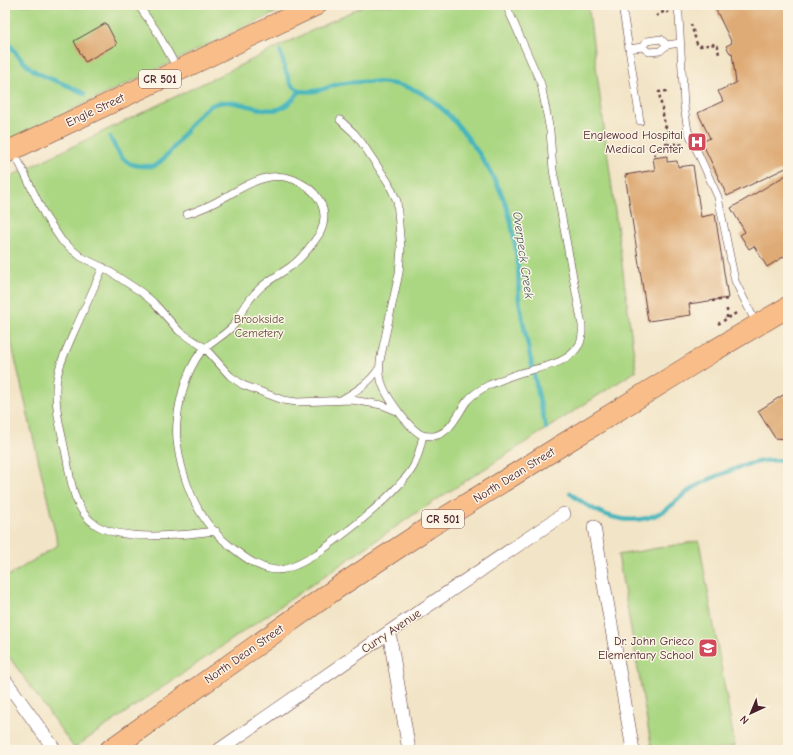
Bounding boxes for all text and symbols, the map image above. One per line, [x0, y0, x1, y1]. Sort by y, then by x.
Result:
road number: CR 501 [139, 70, 181, 88]
street label: Engle Street [64, 90, 127, 130]
place label: Englewood Hospital Medical Center [583, 128, 683, 156]
hospital icon: Englewood Hospital Medical Center [686, 131, 708, 153]
water label: Overpeck Creek [510, 210, 537, 300]
park label: Brookside Cemetery [234, 312, 284, 340]
street label: North Dean Street [471, 444, 558, 506]
road number: CR 501 [422, 510, 464, 528]
street label: Curry Avenue [359, 606, 423, 656]
street label: North Dean Street [202, 621, 287, 686]
place label: Dr. John Grieco Elementary School [598, 634, 694, 662]
school or university icon: Dr. John Grieco Elementary School [697, 637, 719, 659]
north arrow [731, 693, 771, 733]
text: N [737, 713, 752, 727]

